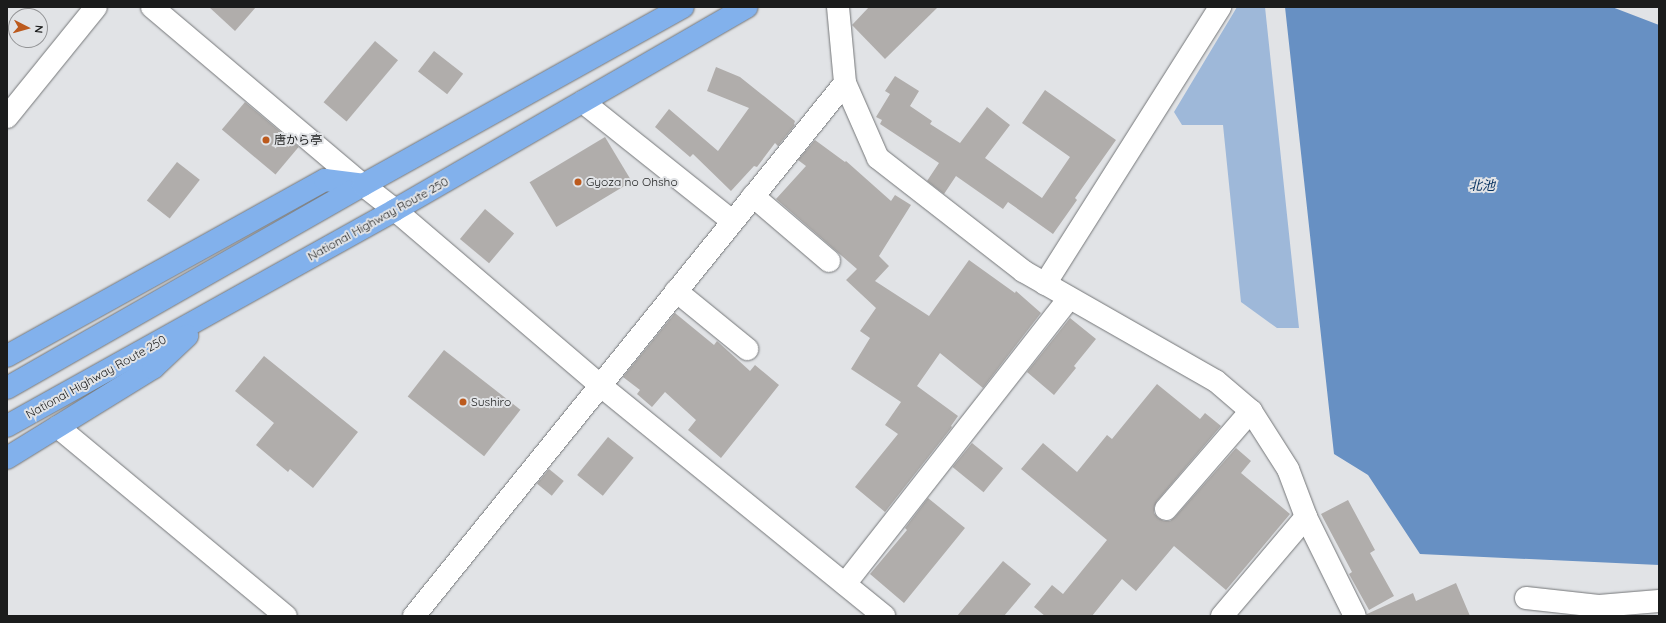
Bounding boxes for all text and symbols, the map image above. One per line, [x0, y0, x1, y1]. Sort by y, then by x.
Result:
north arrow [8, 8, 48, 48]
text: N [32, 24, 46, 34]
place label: 唐から亭 [274, 133, 322, 147]
marker: 唐から亭 [261, 135, 271, 145]
street label: National Highway Route 250 [305, 174, 451, 264]
place label: Gyoza no Ohsho [586, 175, 678, 189]
marker: Gyoza no Ohsho [573, 177, 583, 187]
water label: 北池 [1469, 177, 1495, 193]
street label: National Highway Route 250 [23, 332, 169, 422]
place label: Sushiro [471, 395, 511, 409]
marker: Sushiro [458, 397, 468, 407]

